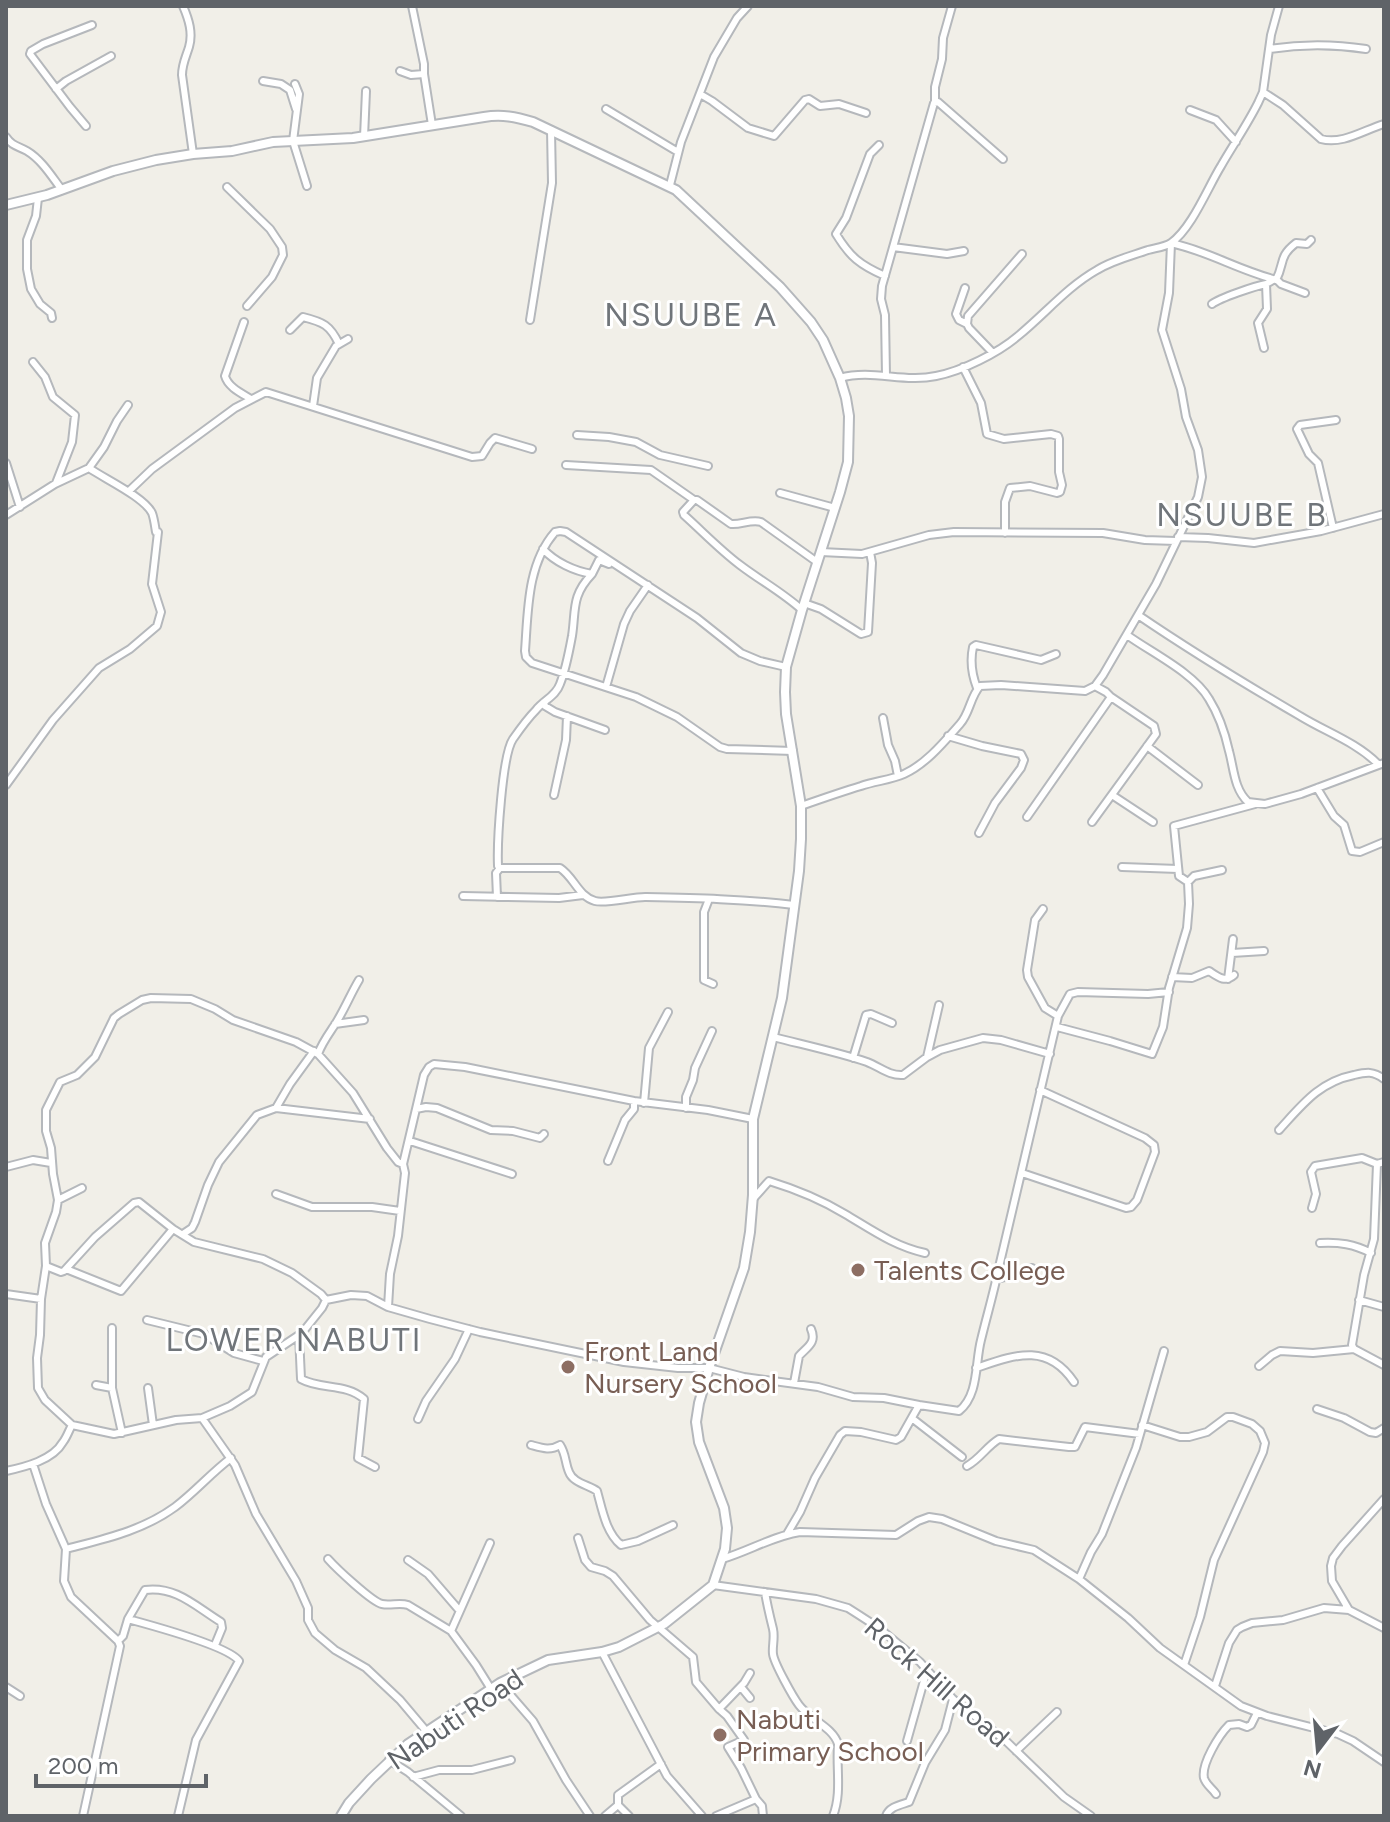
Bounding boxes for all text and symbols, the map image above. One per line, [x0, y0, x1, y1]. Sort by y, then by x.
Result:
district label: NSUUBE A [604, 296, 778, 334]
district label: NSUUBE B [1156, 496, 1328, 534]
place label: Talents College [874, 1253, 1065, 1287]
marker: Talents College [849, 1261, 867, 1279]
district label: LOWER NABUTI [166, 1321, 422, 1359]
place label: Front Land Nursery School [584, 1334, 777, 1400]
marker: Front Land Nursery School [559, 1358, 577, 1376]
street label: Rock Hill Road [858, 1610, 1016, 1754]
street label: Nabuti Road [381, 1661, 529, 1777]
place label: Nabuti Primary School [736, 1702, 924, 1768]
north arrow [1278, 1710, 1358, 1790]
marker: Nabuti Primary School [711, 1726, 729, 1744]
scale bar [36, 1738, 206, 1788]
text: 200 m [48, 1751, 119, 1780]
text: N [1301, 1753, 1325, 1784]

